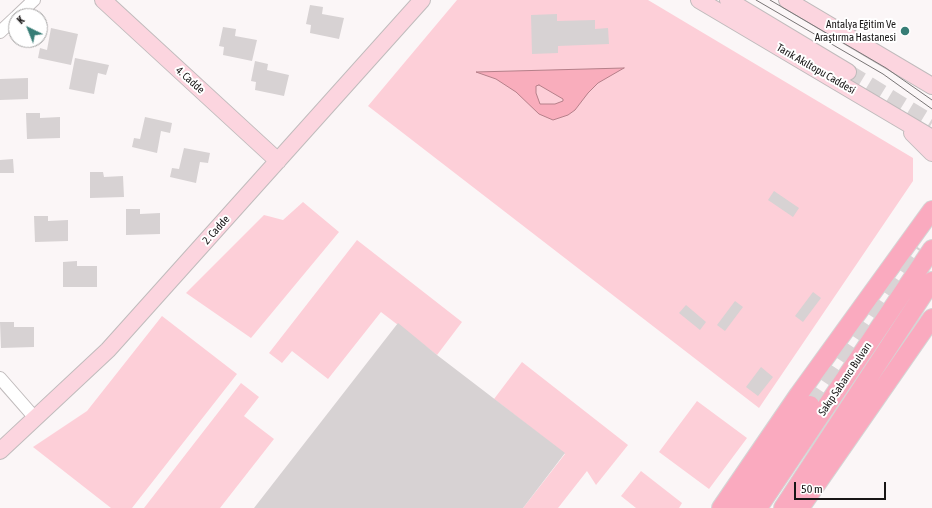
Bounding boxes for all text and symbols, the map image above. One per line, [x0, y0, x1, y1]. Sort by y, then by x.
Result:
north arrow [8, 8, 48, 48]
text: K [14, 14, 27, 26]
place label: Antalya Eğitim Ve Araştırma Hastanesi [815, 18, 896, 44]
marker: Antalya Eğitim Ve Araştırma Hastanesi [899, 25, 911, 37]
street label: Tarık Akıltopu Caddesi [774, 41, 858, 97]
street label: 4. Cadde [173, 64, 207, 96]
street label: 2. Cadde [200, 213, 232, 247]
street label: Sakıp Sabancı Bulvarı [816, 340, 874, 418]
scale bar [796, 474, 888, 500]
text: 50 m [801, 482, 823, 496]

